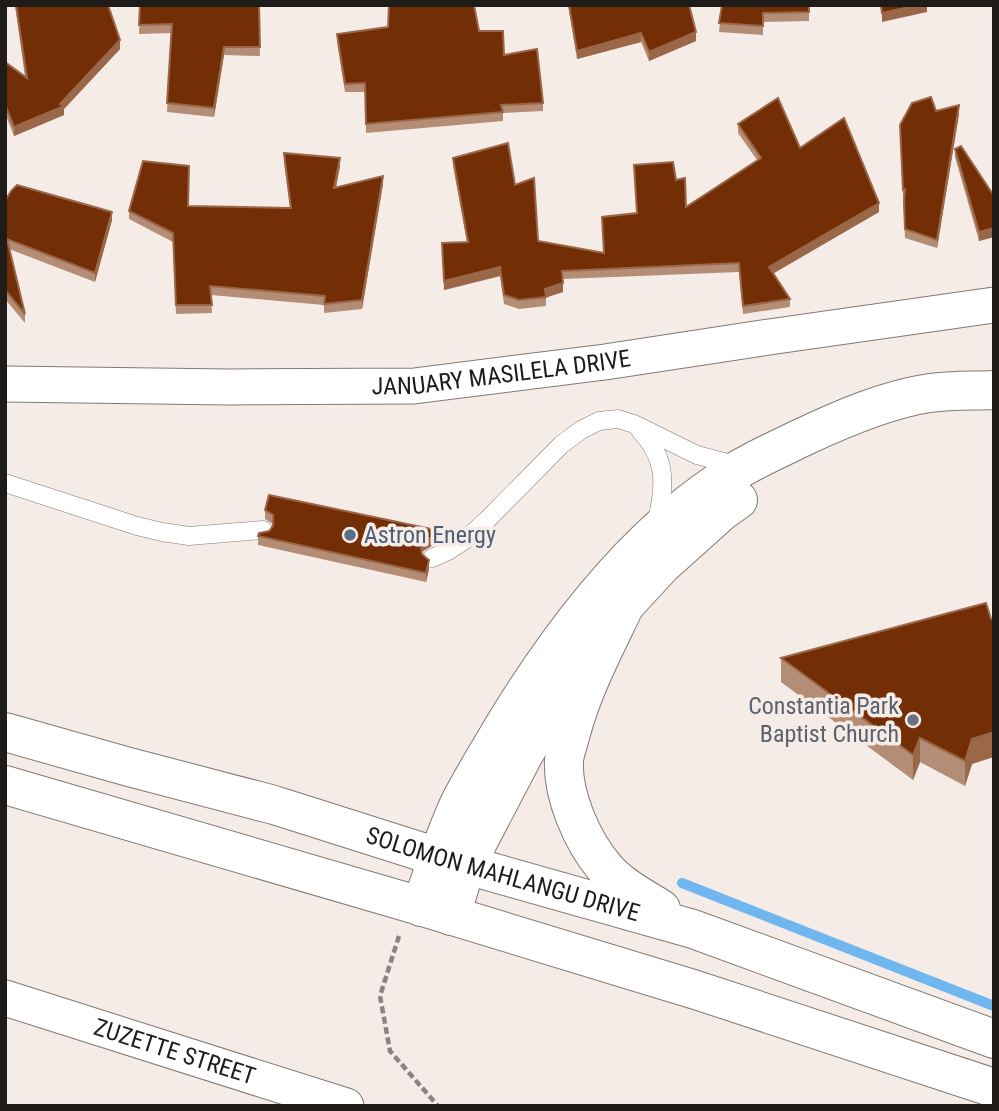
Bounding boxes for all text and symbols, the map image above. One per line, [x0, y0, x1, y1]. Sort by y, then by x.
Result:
street label: JANUARY MASILELA DRIVE [372, 344, 632, 400]
place label: Astron Energy [364, 521, 496, 549]
marker: Astron Energy [342, 527, 358, 543]
place label: Constantia Park Baptist Church [748, 692, 899, 748]
marker: Constantia Park Baptist Church [905, 712, 921, 728]
street label: SOLOMON MAHLANGU DRIVE [363, 821, 643, 927]
street label: ZUZETTE STREET [91, 1013, 259, 1090]

